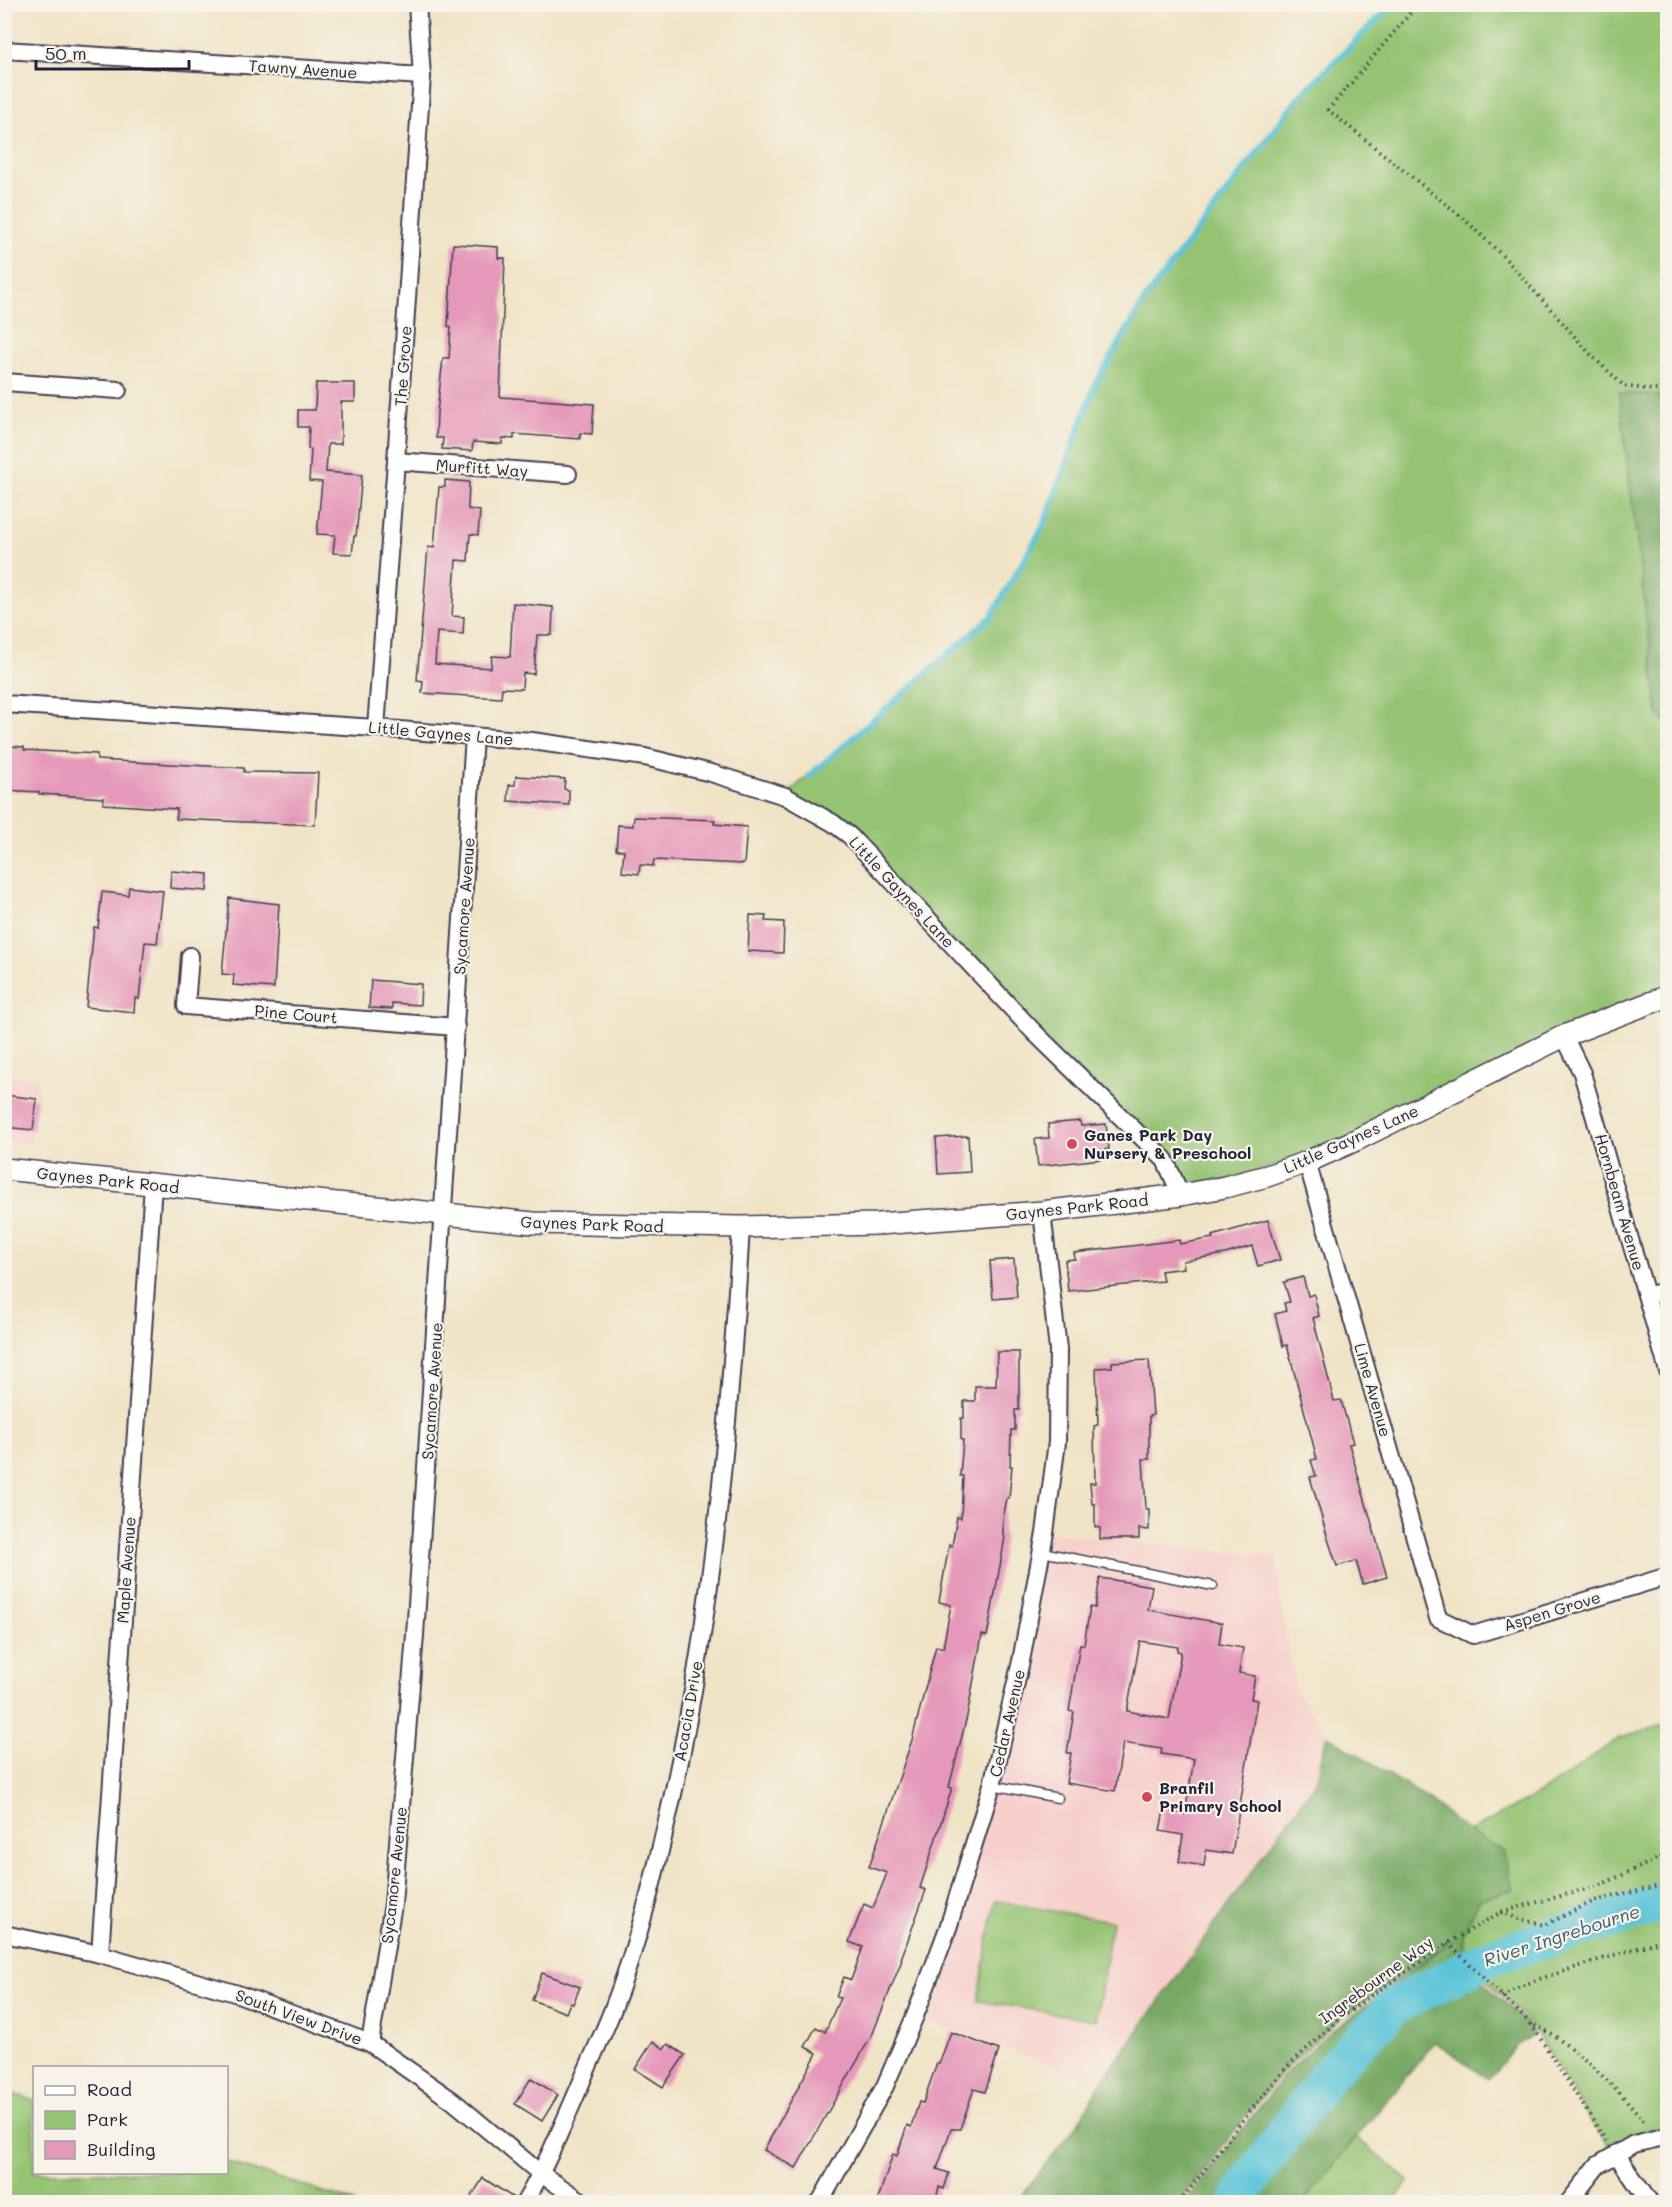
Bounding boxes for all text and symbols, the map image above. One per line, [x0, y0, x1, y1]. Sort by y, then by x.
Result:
scale bar [36, 33, 189, 71]
text: 50 m [45, 41, 87, 65]
street label: Tawny Avenue [248, 54, 358, 83]
street label: The Grove [389, 325, 416, 407]
street label: Murfitt Way [435, 454, 529, 481]
street label: Little Gaynes Lane [368, 716, 514, 749]
street label: Little Gaynes Lane [845, 831, 960, 952]
street label: Sycamore Avenue [448, 837, 479, 975]
street label: Pine Court [254, 999, 338, 1028]
street label: Little Gaynes Lane [1280, 1099, 1421, 1178]
place label: Ganes Park Day Nursery & Preschool [1084, 1124, 1251, 1163]
street label: Hornbeam Avenue [1591, 1131, 1650, 1273]
marker: Ganes Park Day Nursery & Preschool [1065, 1137, 1079, 1151]
street label: Gaynes Park Road [36, 1162, 180, 1197]
street label: Gaynes Park Road [1005, 1189, 1149, 1224]
street label: Gaynes Park Road [520, 1211, 664, 1236]
street label: Sycamore Avenue [416, 1322, 447, 1460]
street label: Lime Avenue [1350, 1341, 1397, 1439]
street label: Maple Avenue [111, 1516, 140, 1624]
street label: Aspen Grove [1501, 1586, 1603, 1635]
street label: Acacia Drive [668, 1659, 707, 1763]
street label: Cedar Avenue [984, 1667, 1029, 1779]
place label: Branfil Primary School [1159, 1777, 1282, 1816]
marker: Branfil Primary School [1140, 1790, 1154, 1804]
street label: Sycamore Avenue [376, 1806, 411, 1944]
water label: River Ingrebourne [1480, 1898, 1643, 1972]
street label: Ingrebourne Way [1315, 1931, 1437, 2028]
street label: South View Drive [233, 1984, 365, 2049]
legend [33, 2066, 228, 2174]
text: Road [87, 2077, 132, 2101]
text: Park [87, 2107, 128, 2131]
text: Building [87, 2137, 155, 2161]

